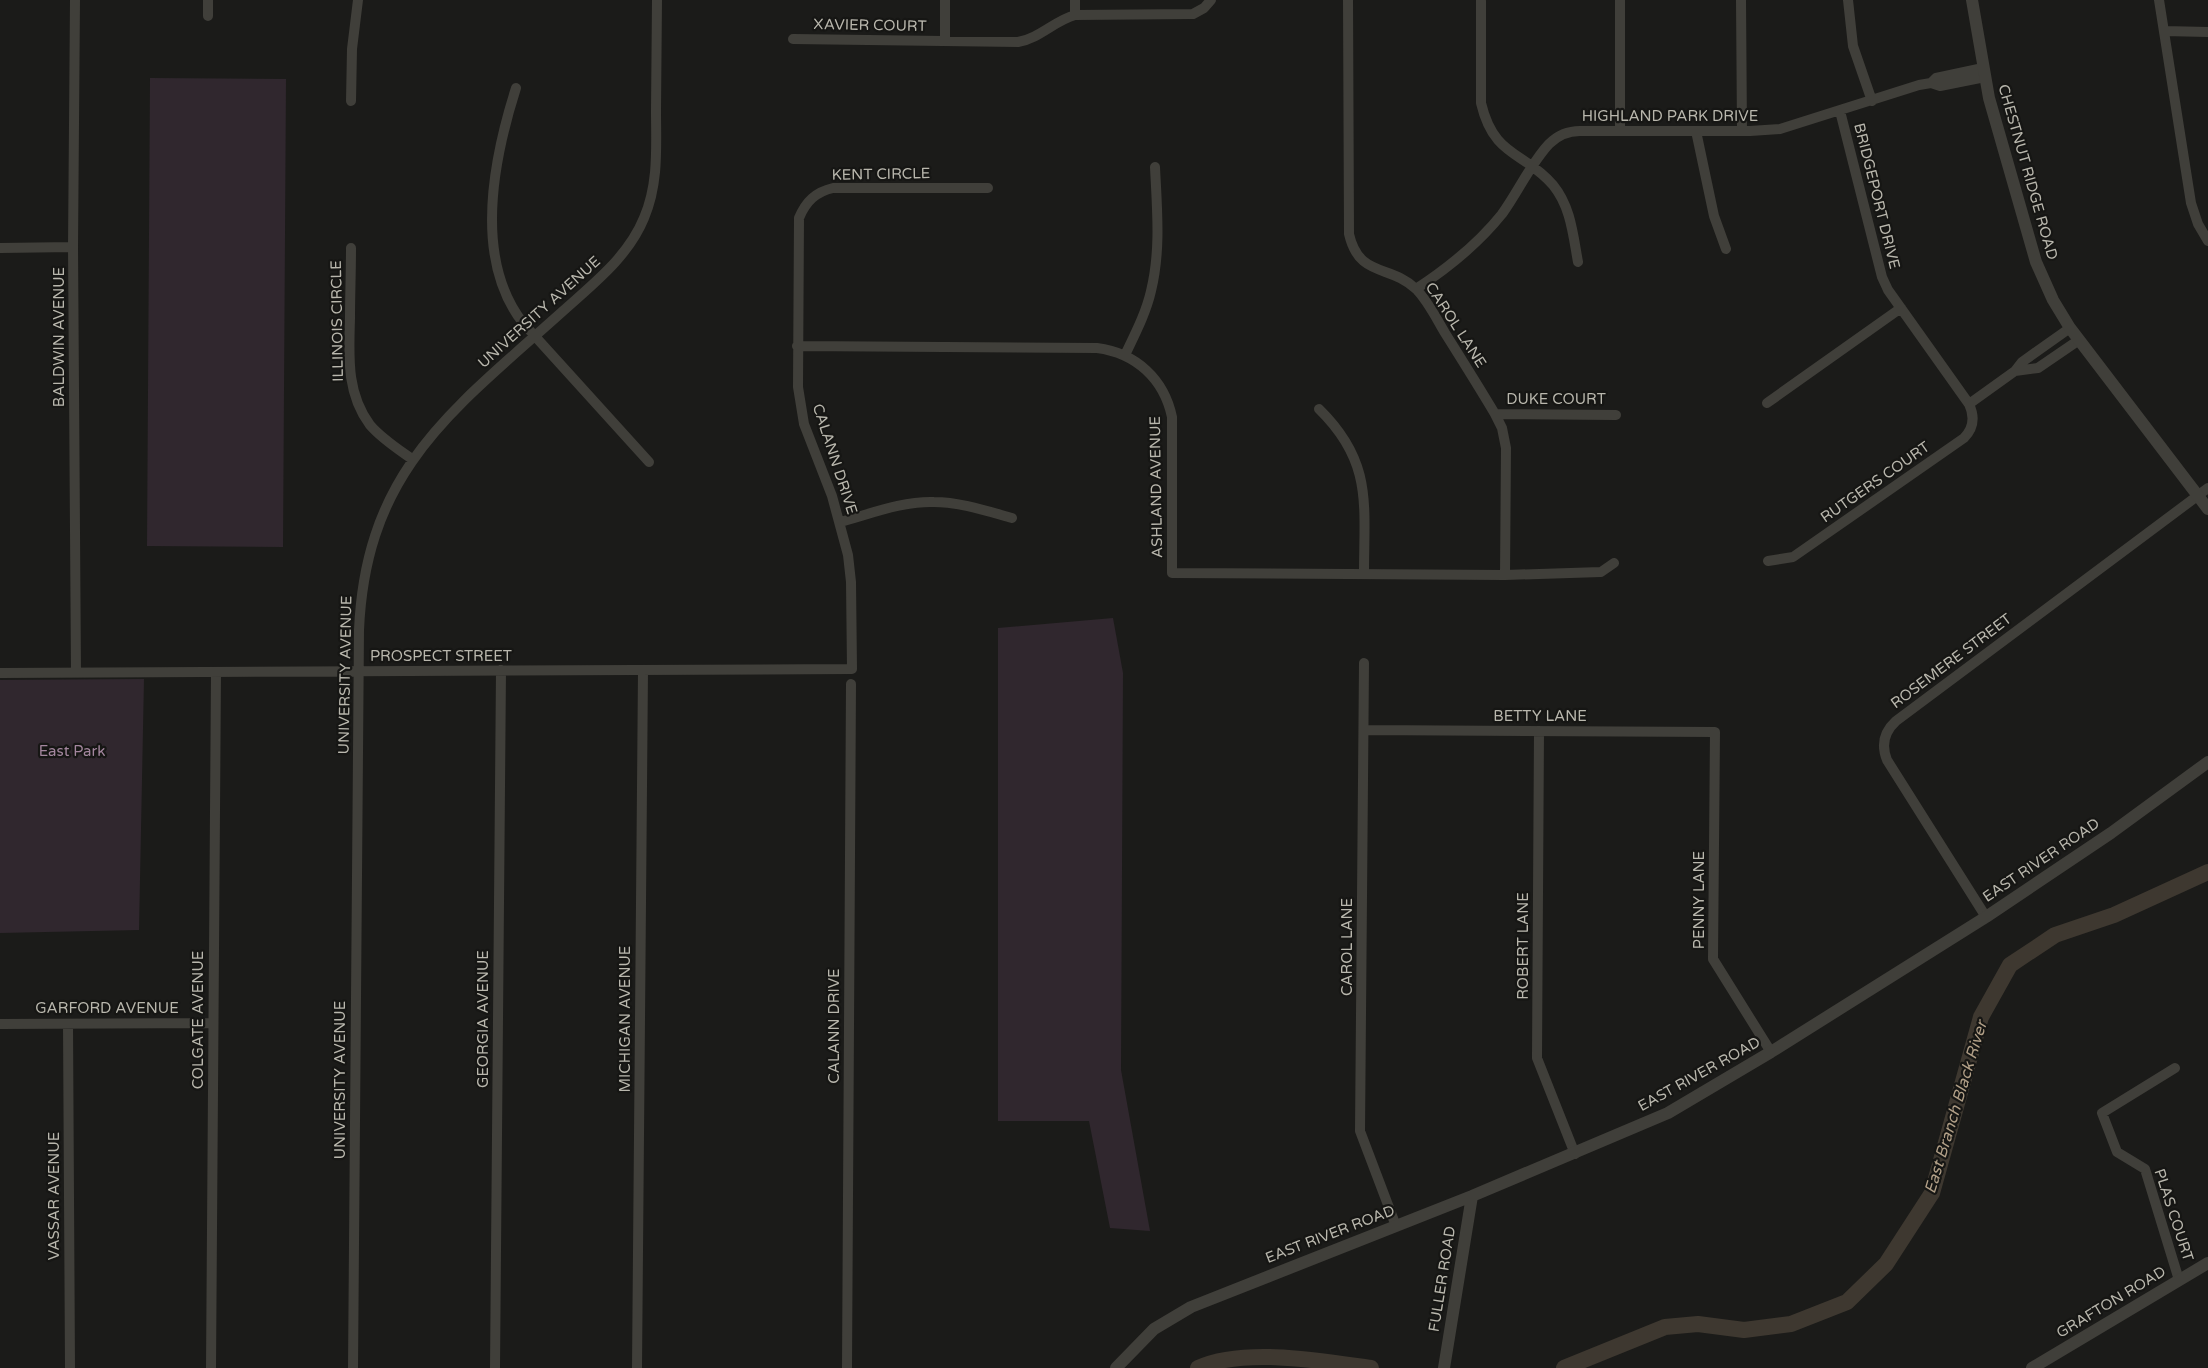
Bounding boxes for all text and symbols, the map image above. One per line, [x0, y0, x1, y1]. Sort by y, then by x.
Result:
street label: XAVIER COURT [813, 15, 927, 35]
street label: CHESTNUT RIDGE ROAD [1994, 82, 2062, 262]
street label: HIGHLAND PARK DRIVE [1582, 107, 1758, 125]
street label: BRIDGEPORT DRIVE [1850, 121, 1904, 271]
street label: KENT CIRCLE [831, 164, 931, 184]
street label: UNIVERSITY AVENUE [474, 252, 604, 372]
street label: ILLINOIS CIRCLE [327, 260, 347, 382]
street label: BALDWIN AVENUE [50, 267, 68, 407]
street label: CAROL LANE [1422, 279, 1490, 371]
street label: DUKE COURT [1506, 390, 1606, 408]
street label: CALANN DRIVE [809, 401, 861, 517]
street label: ASHLAND AVENUE [1146, 416, 1166, 558]
street label: RUTGERS COURT [1817, 438, 1933, 526]
street label: UNIVERSITY AVENUE [335, 596, 355, 754]
street label: ROSEMERE STREET [1887, 610, 2015, 712]
street label: PROSPECT STREET [370, 647, 512, 665]
street label: BETTY LANE [1493, 707, 1587, 725]
park label: East Park [39, 742, 105, 760]
street label: EAST RIVER ROAD [1979, 814, 2103, 906]
street label: PENNY LANE [1690, 851, 1708, 949]
street label: ROBERT LANE [1514, 892, 1532, 1000]
street label: CAROL LANE [1338, 898, 1356, 996]
street label: MICHIGAN AVENUE [616, 946, 634, 1092]
street label: GEORGIA AVENUE [474, 950, 492, 1088]
street label: COLGATE AVENUE [189, 951, 207, 1089]
street label: CALANN DRIVE [825, 968, 843, 1084]
street label: GARFORD AVENUE [35, 999, 179, 1017]
street label: UNIVERSITY AVENUE [331, 1001, 349, 1159]
water label: East Branch Black River [1920, 1017, 1992, 1196]
street label: EAST RIVER ROAD [1635, 1033, 1763, 1115]
street label: VASSAR AVENUE [45, 1132, 63, 1260]
street label: PLAS COURT [2151, 1166, 2197, 1264]
street label: EAST RIVER ROAD [1263, 1201, 1397, 1267]
street label: FULLER ROAD [1425, 1225, 1459, 1333]
street label: GRAFTON ROAD [2053, 1262, 2169, 1342]

